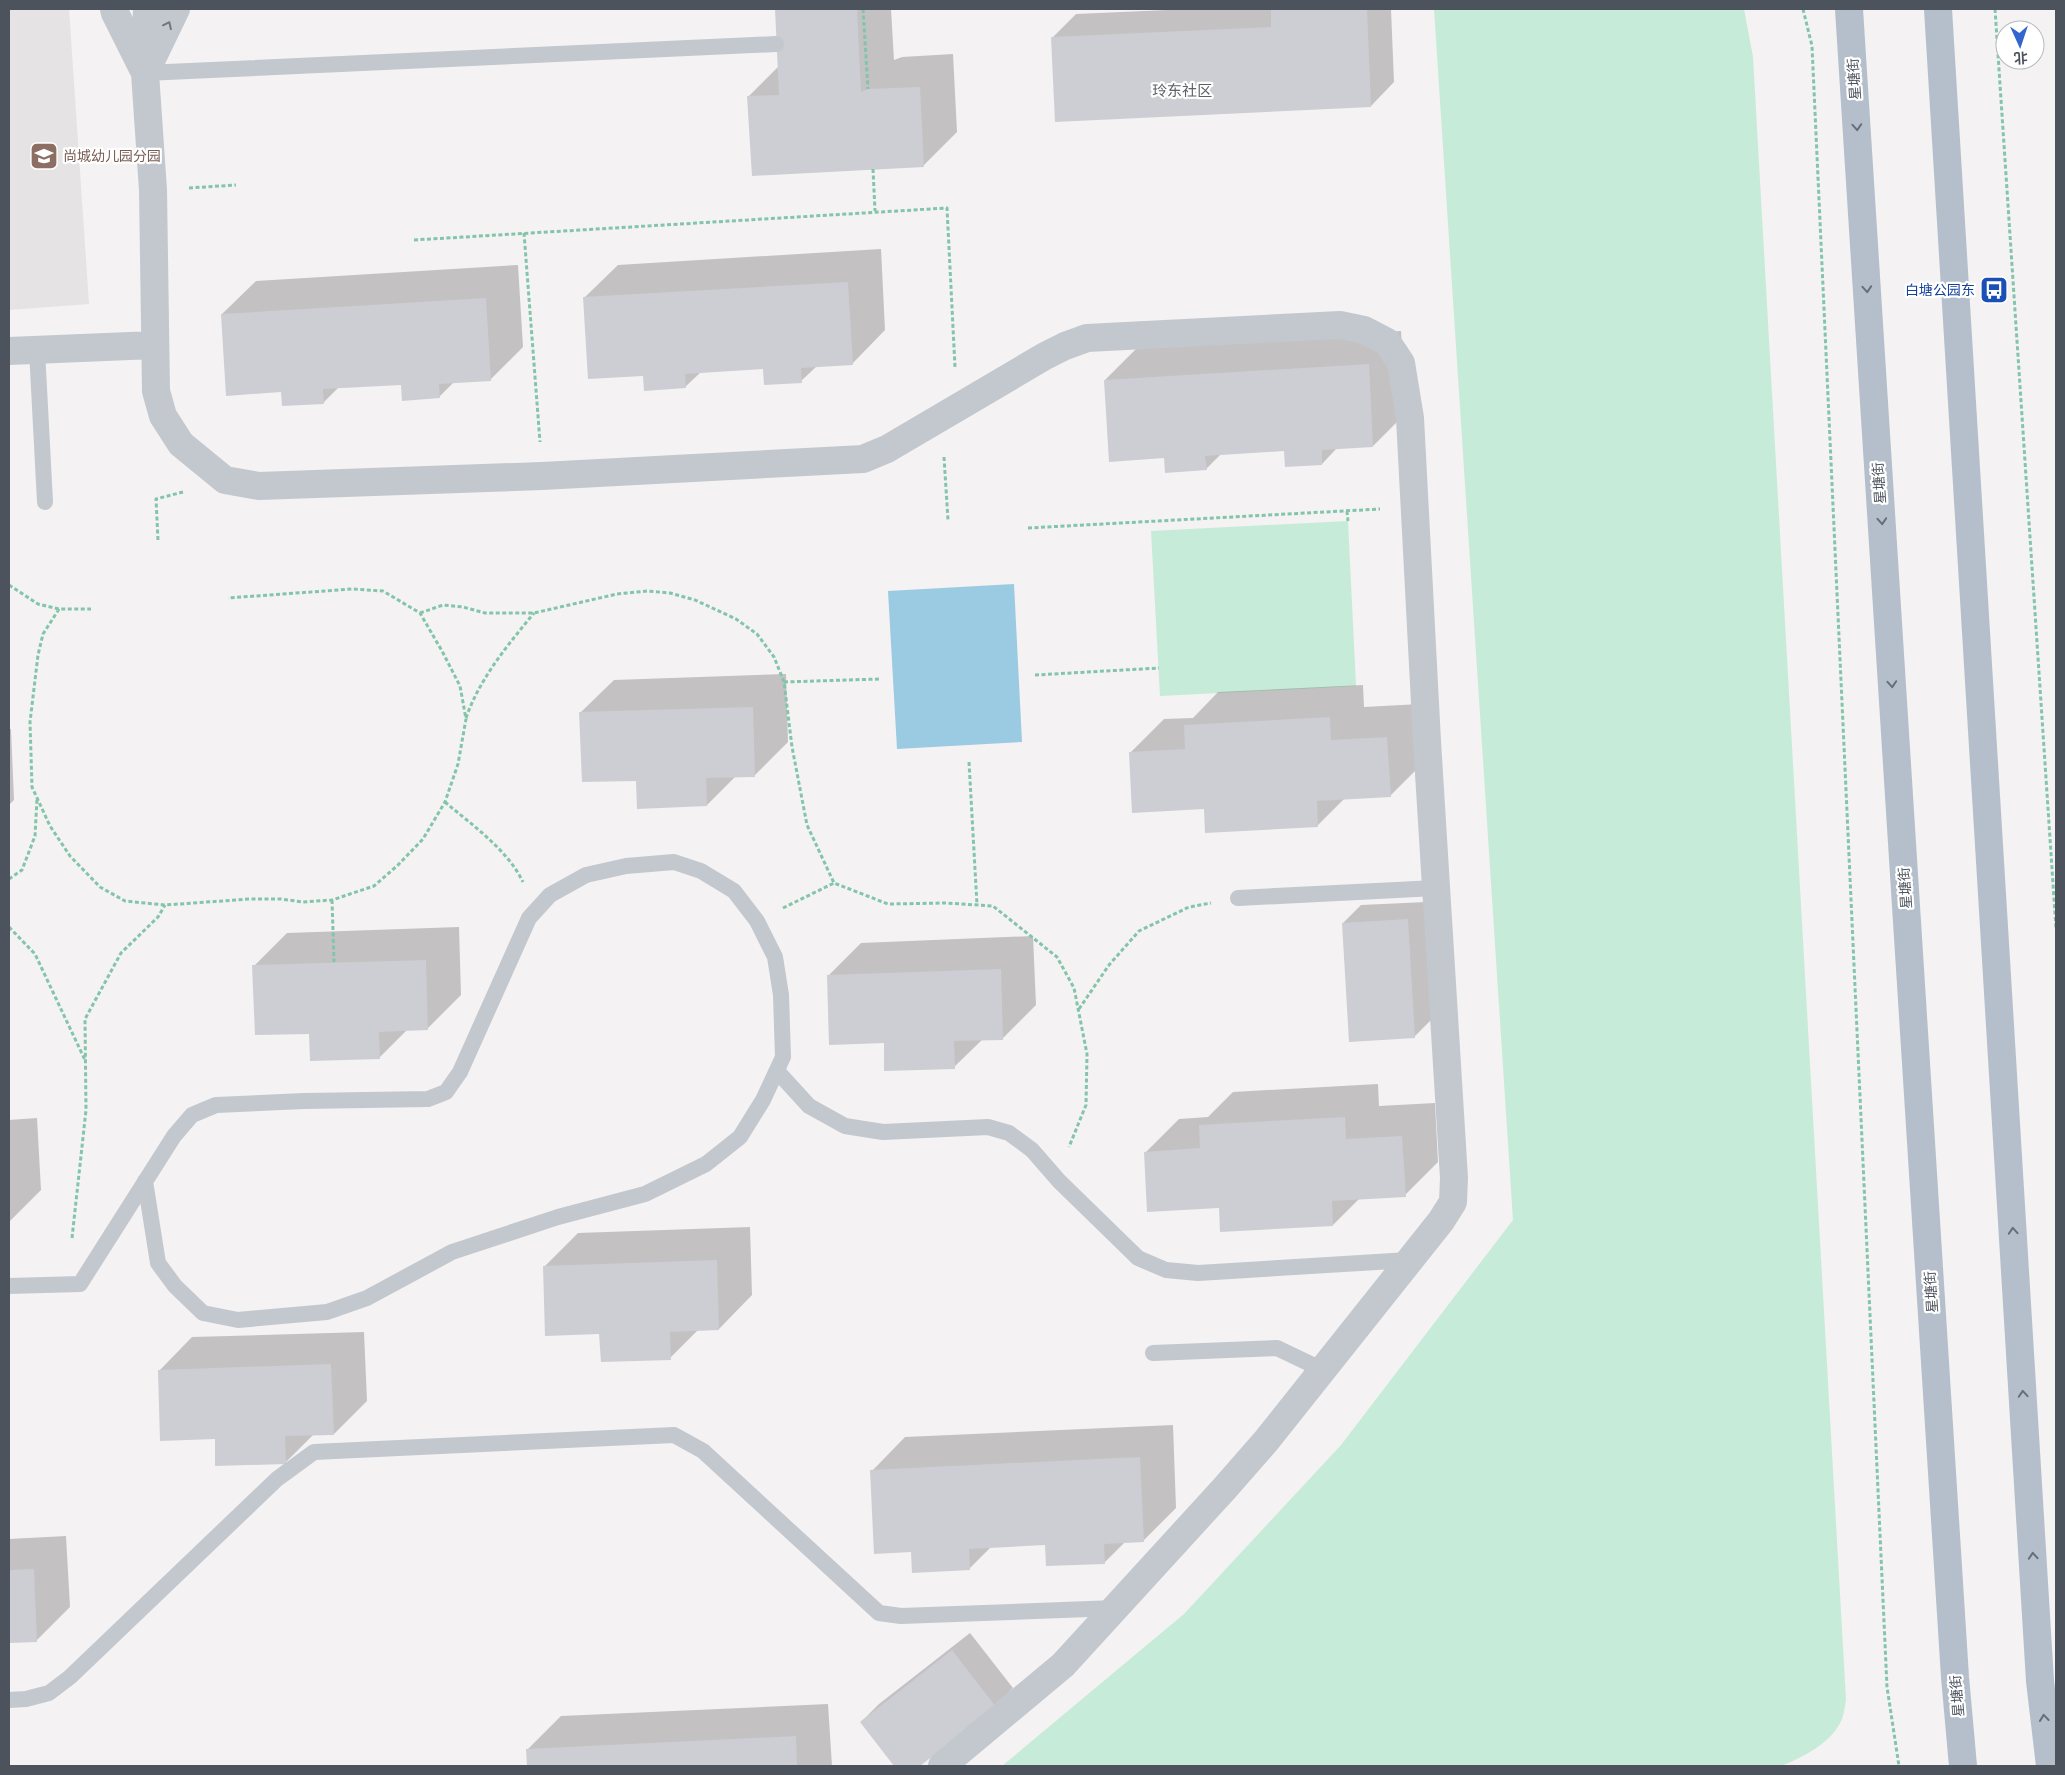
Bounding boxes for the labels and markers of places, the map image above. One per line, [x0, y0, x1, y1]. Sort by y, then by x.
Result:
school or university icon: 尚城幼儿园分园 [29, 141, 59, 171]
place label: 尚城幼儿园分园 [63, 146, 161, 165]
bus stop icon: 白塘公园东 [1979, 275, 2009, 305]
place label: 白塘公园东 [1905, 280, 1975, 299]

